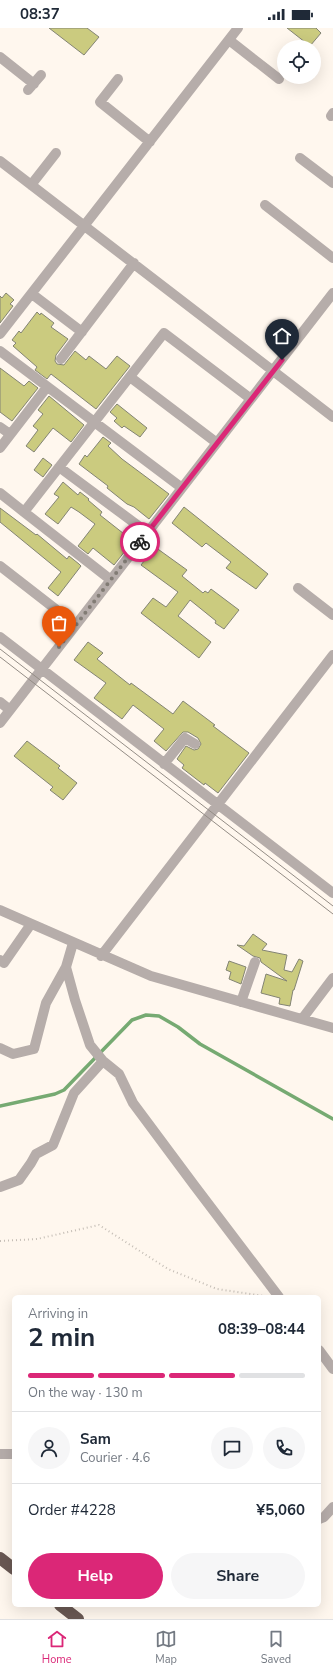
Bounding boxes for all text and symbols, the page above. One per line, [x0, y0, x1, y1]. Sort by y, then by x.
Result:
text: 08:37 [20, 4, 60, 24]
map controls [277, 40, 321, 84]
button: locate [277, 40, 321, 84]
pin [265, 319, 299, 360]
icon: home [271, 325, 293, 347]
courier [120, 522, 160, 562]
icon: bike [129, 531, 151, 553]
pin [42, 606, 76, 647]
icon: bag [48, 612, 70, 634]
text: Arriving in [28, 1305, 88, 1323]
text: 08:39–08:44 [218, 1319, 305, 1339]
text: 2 min [28, 1320, 95, 1355]
text: On the way · 130 m [28, 1384, 143, 1402]
button: person [28, 1427, 70, 1469]
button: chat [211, 1427, 253, 1469]
button: phone [263, 1427, 305, 1469]
text: Sam [80, 1429, 111, 1449]
text: Courier · 4.6 [80, 1449, 150, 1467]
text: Order #4228 [28, 1500, 116, 1520]
text: ¥5,060 [256, 1500, 305, 1520]
button: Help [28, 1553, 163, 1599]
button: Share [171, 1553, 305, 1599]
tab: Home [42, 1628, 72, 1667]
tab: Map [155, 1628, 177, 1667]
tab: Saved [261, 1628, 291, 1667]

